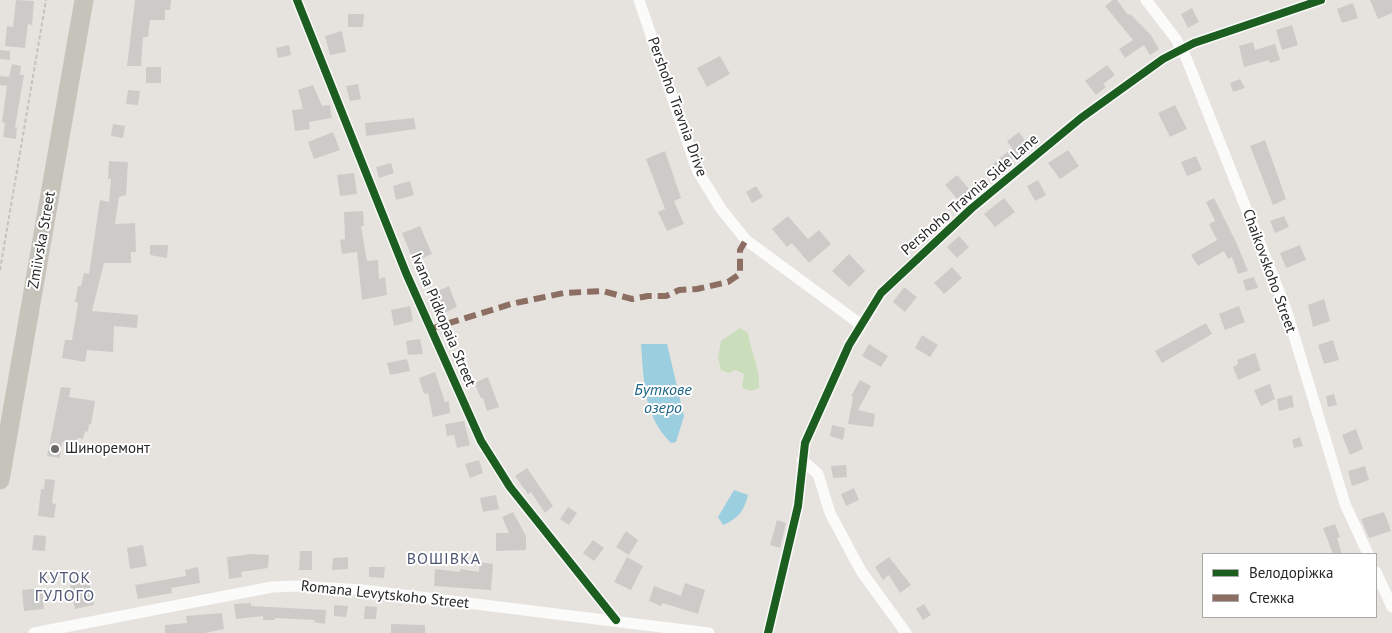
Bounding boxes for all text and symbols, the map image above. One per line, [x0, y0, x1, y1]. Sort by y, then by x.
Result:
street label: Pershoho Travnia Drive [643, 35, 711, 179]
street label: Pershoho Travnia Side Lane [898, 130, 1042, 260]
street label: Zmiivska Street [25, 190, 59, 290]
street label: Chaikovskoho Street [1238, 207, 1300, 335]
street label: Ivana Pidkopaia Street [407, 250, 479, 390]
water label: Буткове озеро [634, 380, 692, 418]
place label: Шиноремонт [65, 440, 150, 458]
marker: Шиноремонт [49, 443, 61, 455]
district label: ВОШІВКА [406, 549, 482, 569]
legend [1202, 553, 1377, 618]
text: Велодоріжка [1249, 563, 1333, 582]
district label: КУТОК ГУЛОГО [34, 568, 96, 606]
street label: Romana Levytskoho Street [300, 577, 470, 613]
text: Стежка [1249, 588, 1294, 607]

